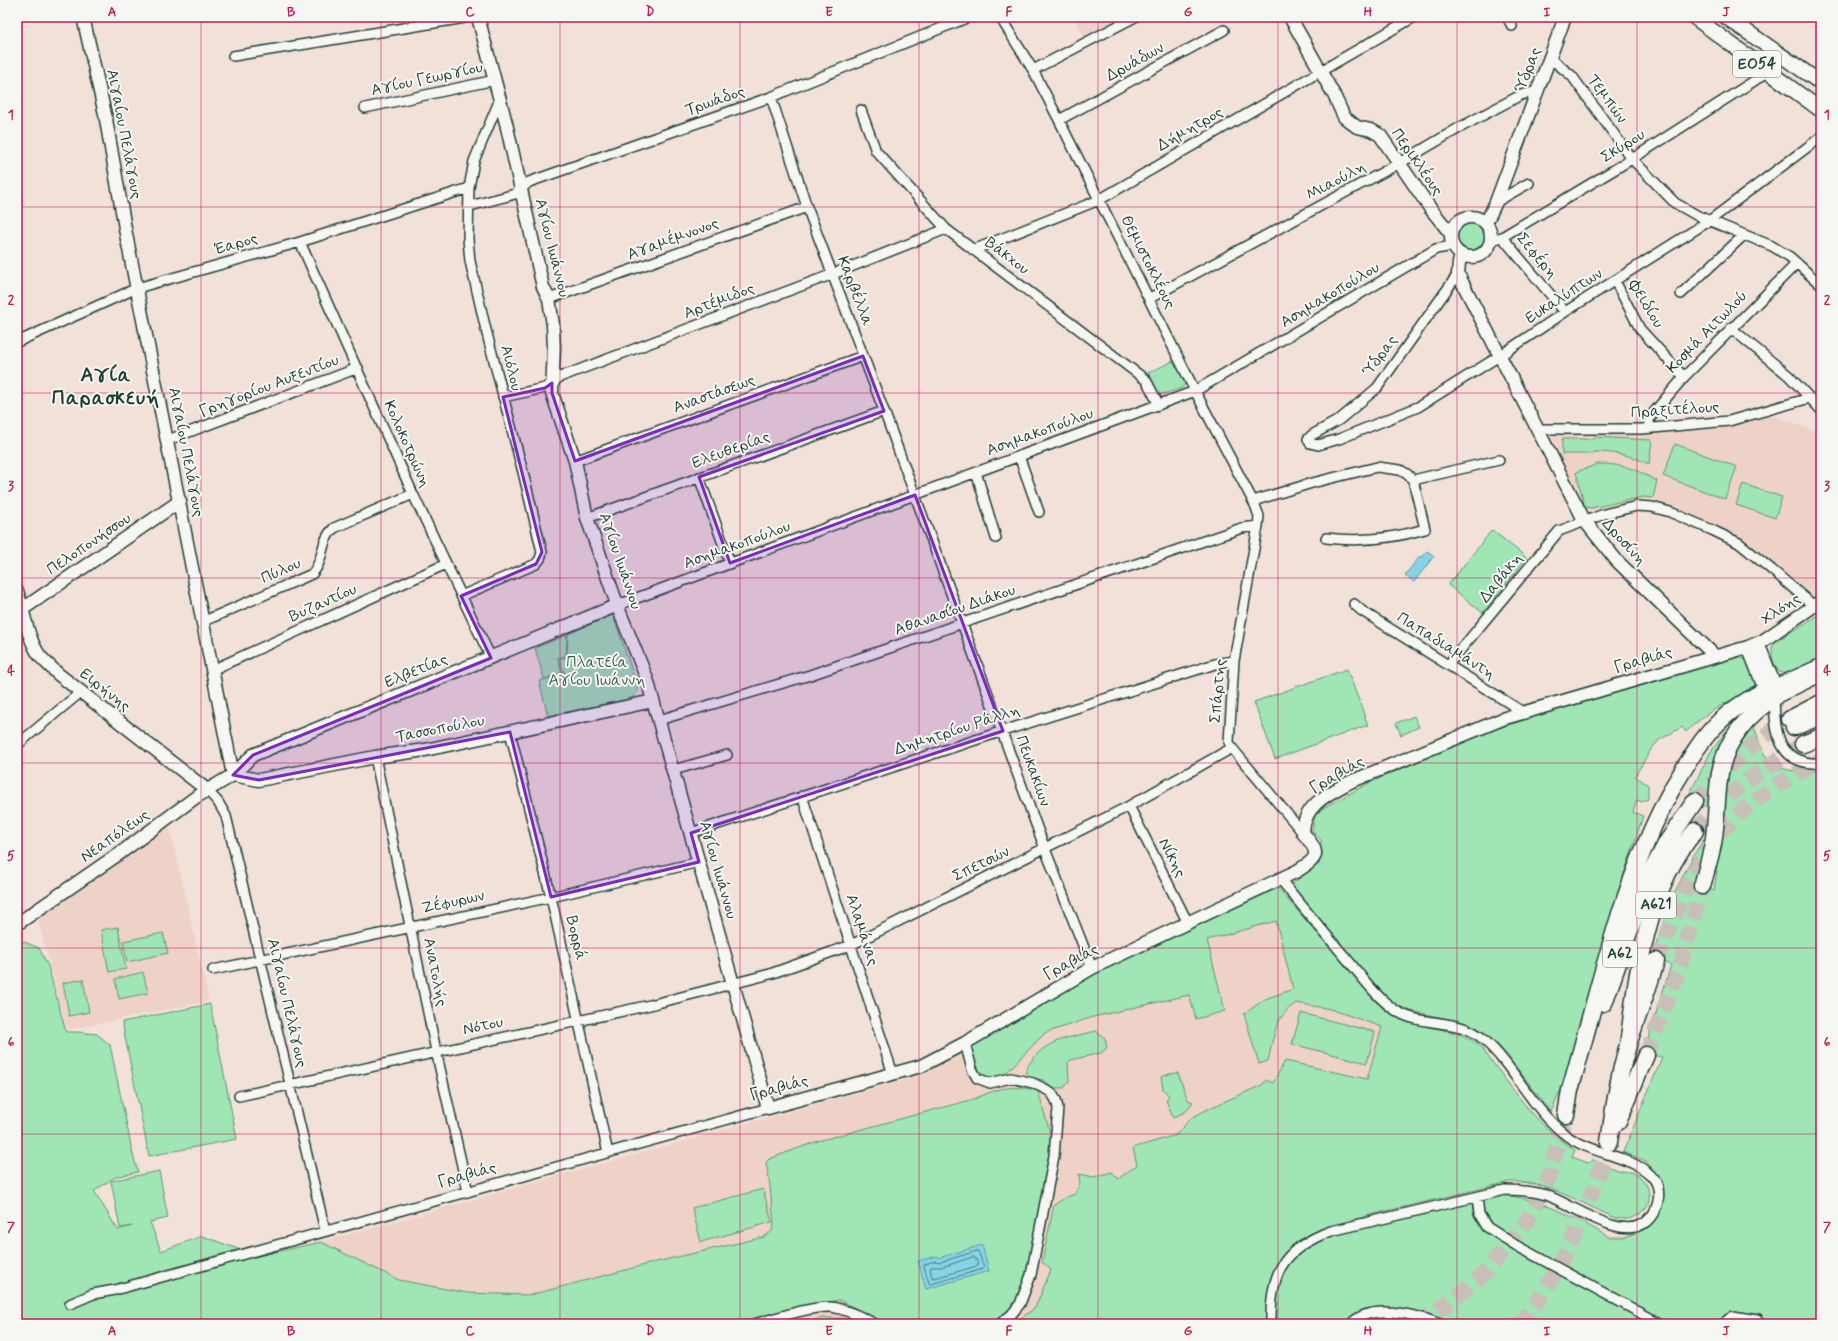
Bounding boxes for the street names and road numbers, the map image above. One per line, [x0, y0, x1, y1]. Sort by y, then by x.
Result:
street label: Δρυάδων [1102, 37, 1168, 87]
street label: Ύδρας [1510, 44, 1546, 96]
road number: ΕΟ54 [1733, 51, 1781, 77]
street label: Αγίου Γεωργίου [369, 57, 485, 101]
street label: Αιγαίου Πελάγους [101, 67, 147, 201]
street label: Τεμπών [1582, 70, 1632, 128]
street label: Τρωάδος [682, 81, 748, 121]
street label: Δήμητρος [1153, 102, 1227, 156]
street label: Περικλέους [1386, 124, 1449, 200]
street label: Σκύρου [1597, 124, 1649, 168]
street label: Μιαούλη [1302, 156, 1370, 206]
street label: Αγίου Ιωάννου [530, 196, 574, 300]
street label: Θεμιστοκλέους [1115, 211, 1182, 312]
street label: Αγαμέμνονος [624, 212, 722, 265]
street label: Έαρος [212, 228, 260, 260]
street label: Σεφέρη [1512, 228, 1563, 283]
street label: Βάκχου [980, 232, 1034, 280]
street label: Καρβέλλα [832, 253, 879, 329]
street label: Ασημακοπούλου [1276, 257, 1384, 333]
street label: Ευκαλύπτων [1521, 263, 1607, 329]
street label: Φειδίου [1623, 275, 1669, 332]
street label: Αρτέμιδος [680, 277, 757, 324]
street label: Κοσμά Αιτωλού [1662, 286, 1752, 378]
street label: Ύδρας [1357, 331, 1403, 381]
street label: Αιόλου [495, 343, 527, 393]
street label: Γρηγορίου Αυξεντίου [196, 350, 342, 422]
street label: Αναστάσεως [670, 369, 758, 419]
street label: Αιγαίου Πελάγους [163, 385, 209, 519]
street label: Πραξιτέλους [1630, 395, 1720, 424]
street label: Κολοκοτρώνη [378, 397, 436, 491]
street label: Ασημακοπούλου [984, 403, 1096, 461]
street label: Ελευθερίας [689, 426, 773, 474]
street label: Πελοπονήσσου [43, 508, 135, 580]
street label: Αγίου Ιωάννου [594, 510, 646, 612]
street label: Δροσίνη [1597, 514, 1651, 570]
street label: Ασημακοπούλου [681, 516, 793, 574]
street label: Δαβάκη [1475, 549, 1527, 607]
street label: Πύλου [258, 553, 304, 589]
street label: Βυζαντίου [286, 579, 360, 627]
street label: Αθανασίου Διάκου [892, 579, 1018, 641]
street label: Χλόης [1757, 588, 1805, 630]
street label: Παπαδιαμάντη [1393, 607, 1499, 685]
street label: Γραβιάς [1611, 642, 1675, 678]
street label: Ελβετίας [381, 649, 451, 693]
street label: Σπάρτης [1205, 658, 1231, 724]
street label: Ειρήνης [75, 663, 135, 717]
street label: Δημητρίου Ράλλη [892, 700, 1022, 760]
street label: Τασσοπούλου [394, 710, 486, 748]
street label: Πευκακίων [1010, 733, 1056, 809]
street label: Γραβιάς [1306, 751, 1368, 799]
street label: Νεαπόλεως [76, 804, 154, 868]
street label: Αγίου Ιωάννου [694, 819, 742, 921]
street label: Νίκης [1153, 835, 1191, 881]
street label: Σπετσών [949, 841, 1013, 887]
street label: Ζέφυρων [419, 884, 486, 919]
street label: Αλαμάνας [841, 891, 883, 969]
road number: Α621 [1636, 892, 1676, 918]
street label: Βορρά [561, 914, 591, 962]
street label: Αιγαίου Πελάγους [262, 936, 312, 1070]
street label: Ανατολής [418, 936, 452, 1008]
street label: Γραβιάς [1040, 939, 1102, 985]
road number: Α62 [1603, 941, 1637, 967]
street label: Νότου [461, 1012, 505, 1040]
street label: Γραβιάς [747, 1070, 811, 1106]
street label: Γραβιάς [435, 1157, 499, 1193]

